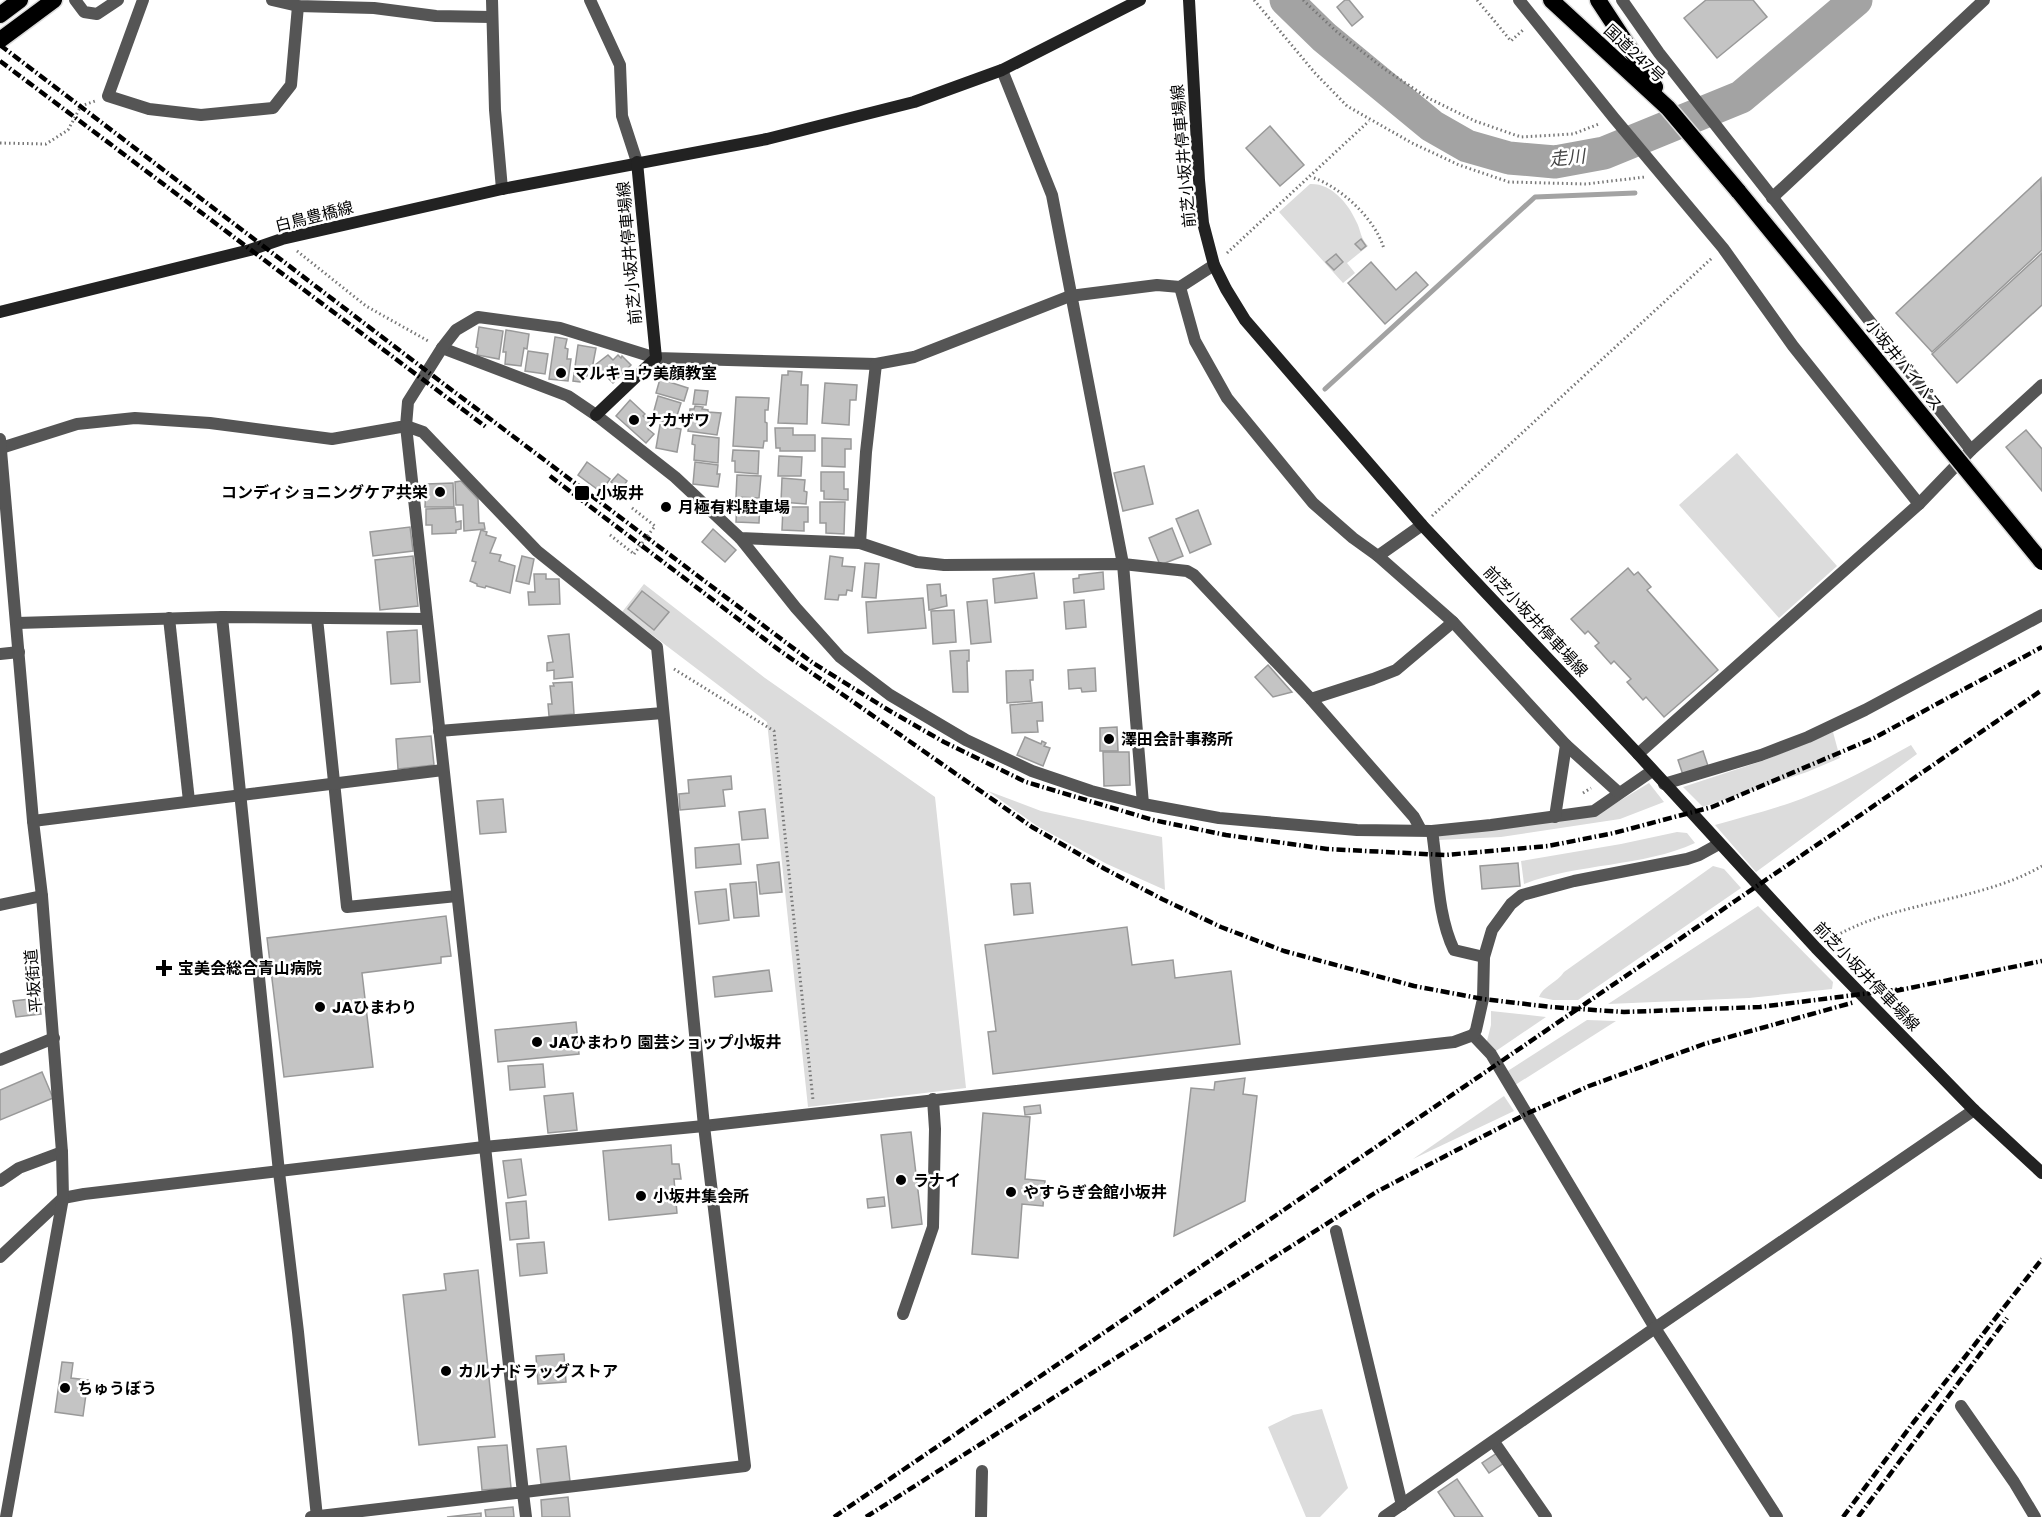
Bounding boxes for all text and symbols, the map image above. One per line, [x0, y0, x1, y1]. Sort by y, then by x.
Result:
street label: 国道247号 [1599, 19, 1670, 88]
street label: 前芝小坂井停車場線 [1166, 83, 1201, 229]
water label: 走川 [1548, 143, 1588, 172]
street label: 前芝小坂井停車場線 [612, 180, 647, 326]
street label: 白鳥豊橋線 [273, 196, 356, 237]
street label: 小坂井バイパス [1860, 315, 1948, 416]
place label: マルキョウ美顔教室 [573, 362, 717, 385]
marker: マルキョウ美顔教室 [554, 366, 568, 380]
place label: ナカザワ [646, 409, 710, 432]
marker: ナカザワ [627, 413, 641, 427]
place label: コンディショニングケア共栄 [221, 481, 428, 504]
place label: 小坂井 [596, 482, 644, 505]
marker: 小坂井 [573, 484, 591, 502]
marker: コンディショニングケア共栄 [433, 485, 447, 499]
place label: 月極有料駐車場 [678, 496, 790, 519]
marker: 月極有料駐車場 [659, 500, 673, 514]
street label: 前芝小坂井停車場線 [1478, 561, 1593, 682]
place label: 澤田会計事務所 [1121, 728, 1233, 751]
marker: 澤田会計事務所 [1102, 732, 1116, 746]
street label: 前芝小坂井停車場線 [1808, 917, 1925, 1036]
street label: 平坂街道 [19, 948, 48, 1014]
place label: 宝美会総合青山病院 [178, 957, 322, 980]
marker: 宝美会総合青山病院 [155, 959, 173, 977]
place label: JAひまわり [332, 996, 417, 1019]
marker: JAひまわり [313, 1000, 327, 1014]
place label: JAひまわり 園芸ショップ小坂井 [549, 1031, 781, 1054]
marker: JAひまわり 園芸ショップ小坂井 [530, 1035, 544, 1049]
place label: ラナイ [913, 1169, 961, 1192]
marker: ラナイ [894, 1173, 908, 1187]
place label: やすらぎ会館小坂井 [1023, 1181, 1167, 1204]
place label: 小坂井集会所 [653, 1185, 749, 1208]
marker: やすらぎ会館小坂井 [1004, 1185, 1018, 1199]
marker: 小坂井集会所 [634, 1189, 648, 1203]
place label: カルナドラッグストア [458, 1360, 618, 1383]
marker: カルナドラッグストア [439, 1364, 453, 1378]
place label: ちゅうぼう [77, 1377, 157, 1400]
marker: ちゅうぼう [58, 1381, 72, 1395]

